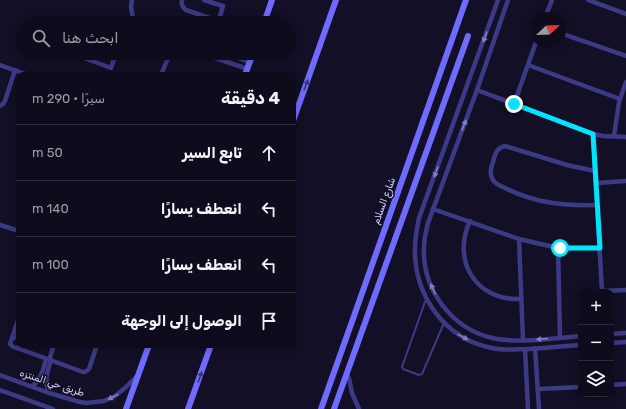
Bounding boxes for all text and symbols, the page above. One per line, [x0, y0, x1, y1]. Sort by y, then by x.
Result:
north arrow [530, 12, 566, 48]
search box [16, 16, 296, 60]
icon: search [30, 27, 52, 49]
text: ابحث هنا [62, 29, 119, 47]
one-way arrow [481, 31, 487, 43]
one-way arrow [303, 78, 309, 90]
text: 4 دقيقة [221, 88, 280, 108]
text: سيرًا · 290 m [32, 91, 105, 106]
route end [505, 95, 523, 113]
one-way arrow [462, 119, 468, 131]
icon: ahead [258, 142, 280, 164]
text: تابع السير [182, 144, 242, 162]
text: 50 m [32, 145, 63, 160]
one-way arrow [432, 167, 438, 179]
street label: شارع السلام [370, 176, 399, 226]
icon: left [258, 198, 280, 220]
text: انعطف يسارًا [161, 200, 242, 218]
text: 140 m [32, 201, 69, 216]
route start [551, 239, 569, 257]
icon: left [258, 254, 280, 276]
text: انعطف يسارًا [161, 256, 242, 274]
text: 100 m [32, 257, 69, 272]
one-way arrow [429, 282, 435, 294]
map controls [578, 289, 614, 397]
button: + [578, 289, 614, 325]
icon: arrive [258, 310, 280, 332]
text: الوصول إلى الوجهة [121, 312, 242, 330]
button: − [578, 325, 614, 361]
one-way arrow [457, 334, 469, 341]
one-way arrow [536, 335, 548, 342]
button: layers [578, 361, 614, 397]
street label: طريق حي المنتزه [17, 367, 86, 401]
one-way arrow [197, 371, 203, 383]
one-way arrow [107, 393, 118, 400]

